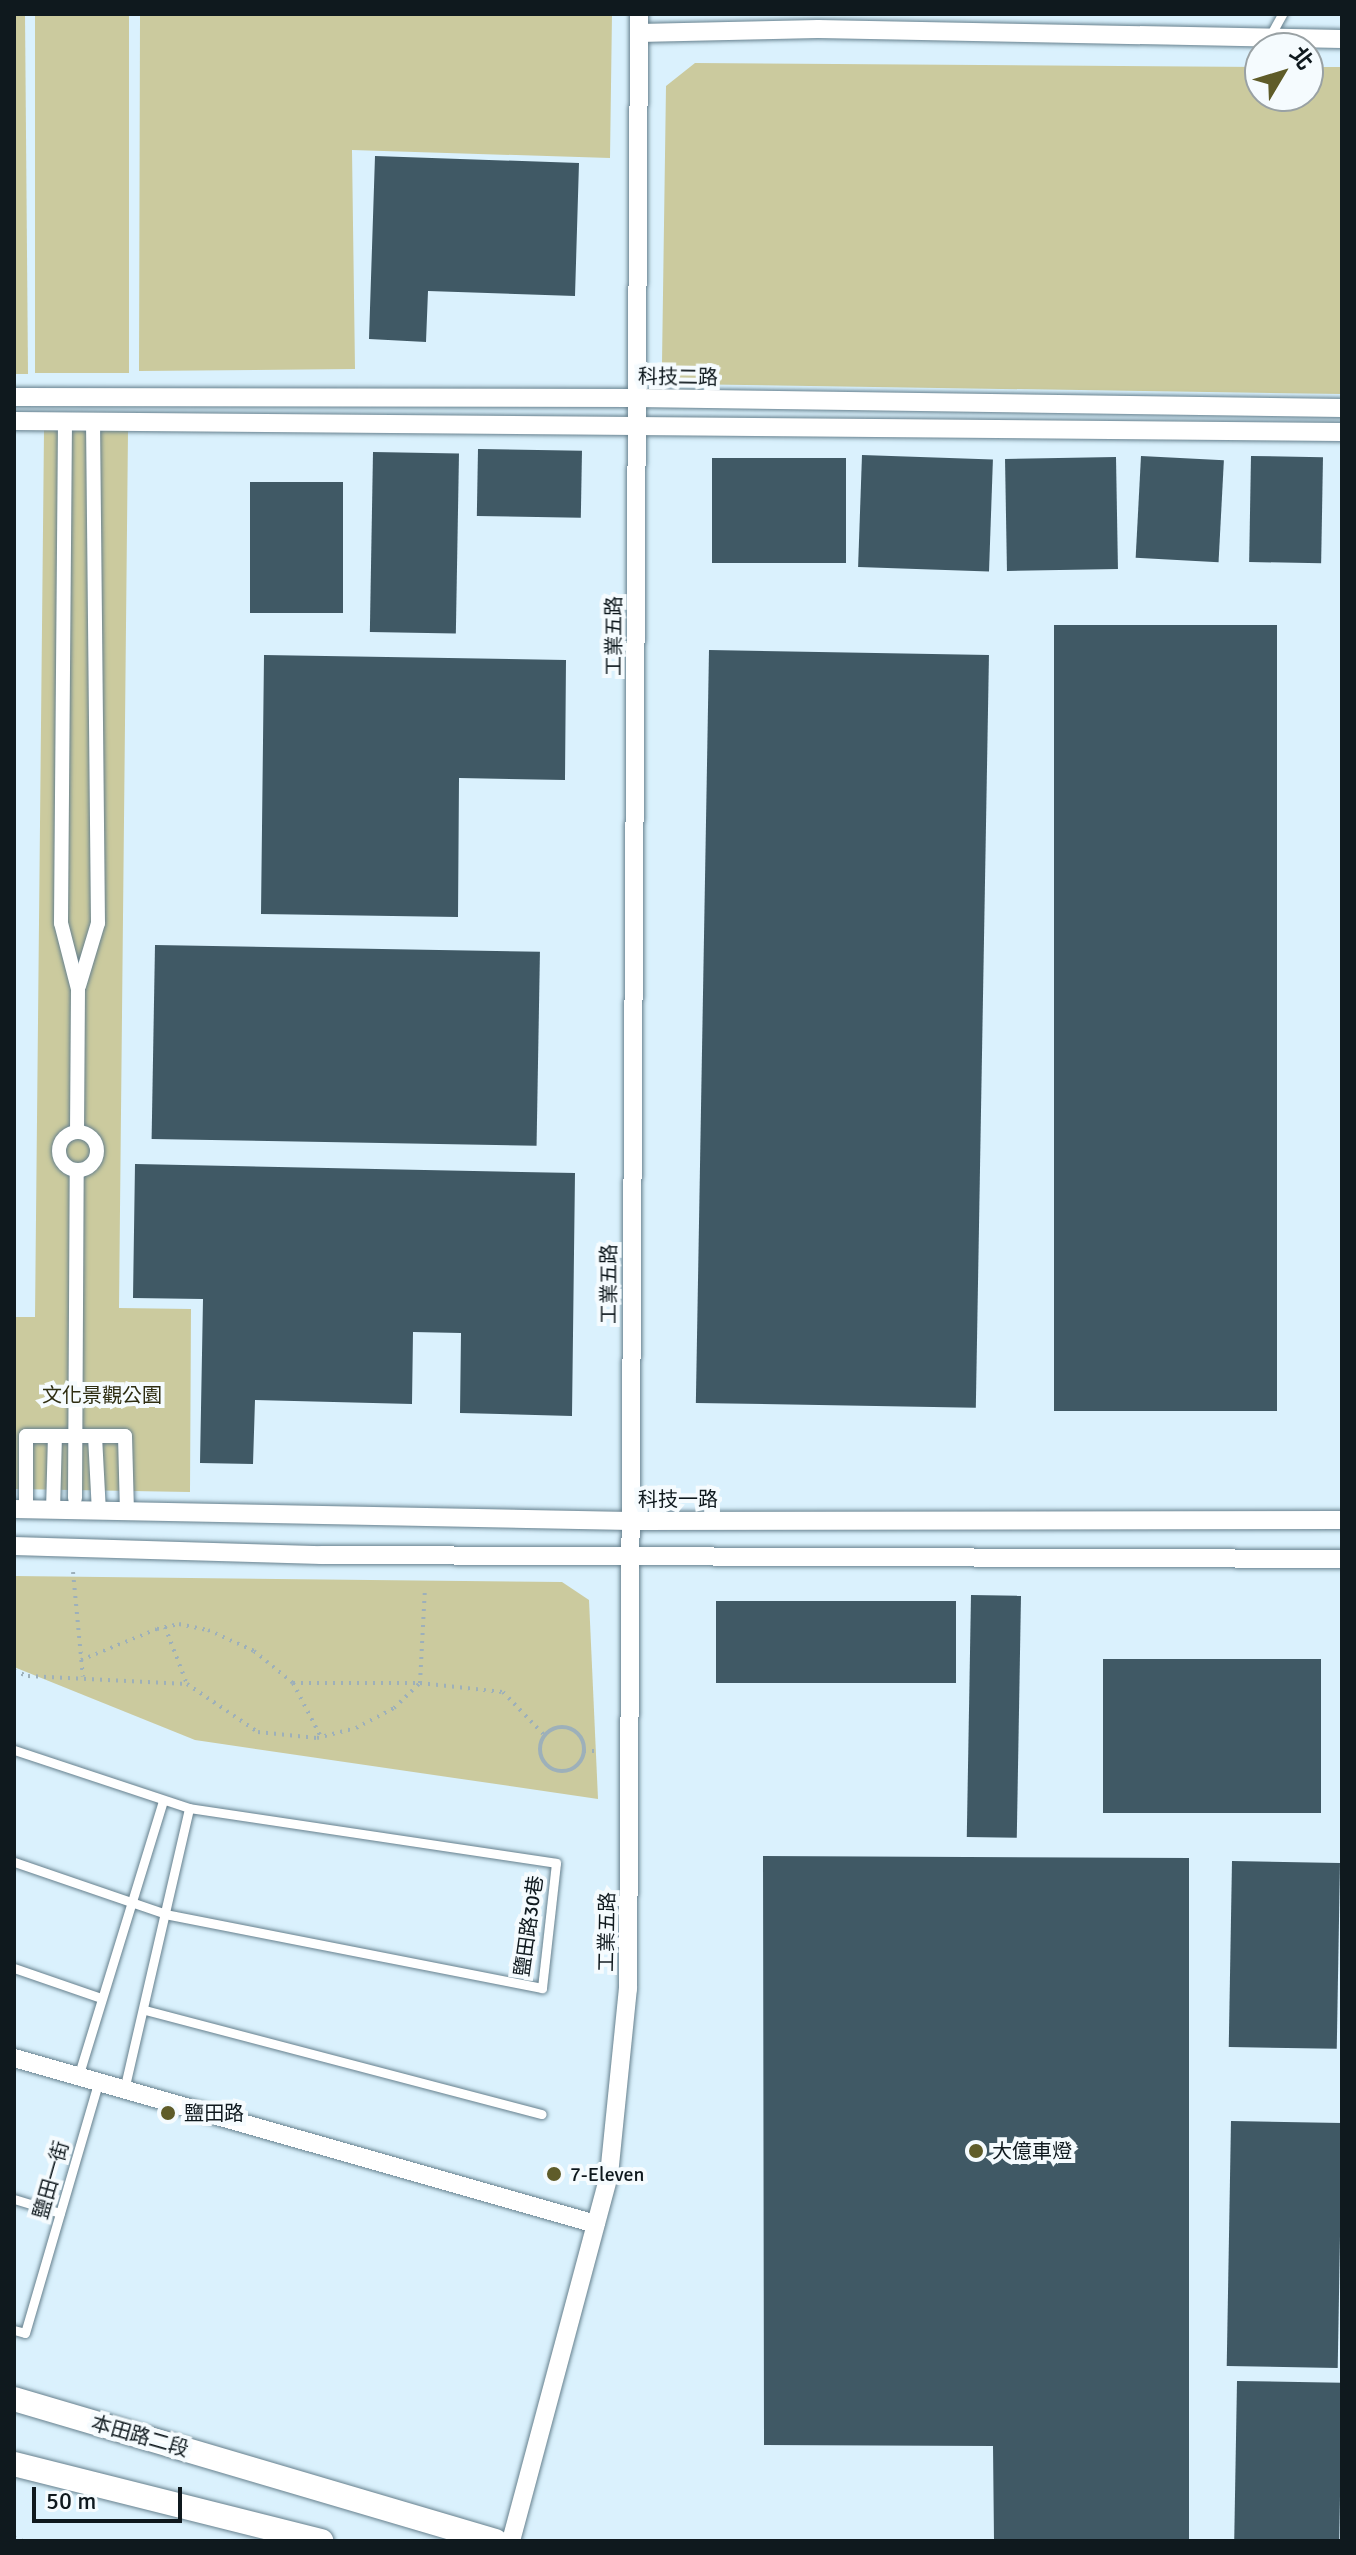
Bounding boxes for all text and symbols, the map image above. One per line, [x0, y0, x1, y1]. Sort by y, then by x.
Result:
north arrow [1244, 32, 1324, 112]
text: 北 [1284, 41, 1319, 75]
street label: 科技二路 [638, 364, 718, 390]
street label: 工業五路 [602, 596, 626, 676]
street label: 工業五路 [597, 1244, 621, 1324]
park label: 文化景觀公園 [42, 1383, 162, 1407]
street label: 科技一路 [638, 1487, 718, 1511]
street label: 鹽田路30巷 [510, 1874, 548, 1978]
street label: 工業五路 [594, 1892, 620, 1972]
place label: 鹽田路 [184, 2101, 244, 2125]
marker: 鹽田路 [159, 2104, 177, 2122]
street label: 鹽田一街 [28, 2138, 74, 2222]
place label: 大億車燈 [992, 2139, 1072, 2163]
marker: 大億車燈 [967, 2142, 985, 2160]
place label: 7-Eleven [570, 2162, 644, 2186]
marker: 7-Eleven [545, 2165, 563, 2183]
street label: 本田路二段 [89, 2411, 191, 2461]
scale bar [36, 2471, 186, 2521]
text: 50 m [46, 2486, 96, 2516]

